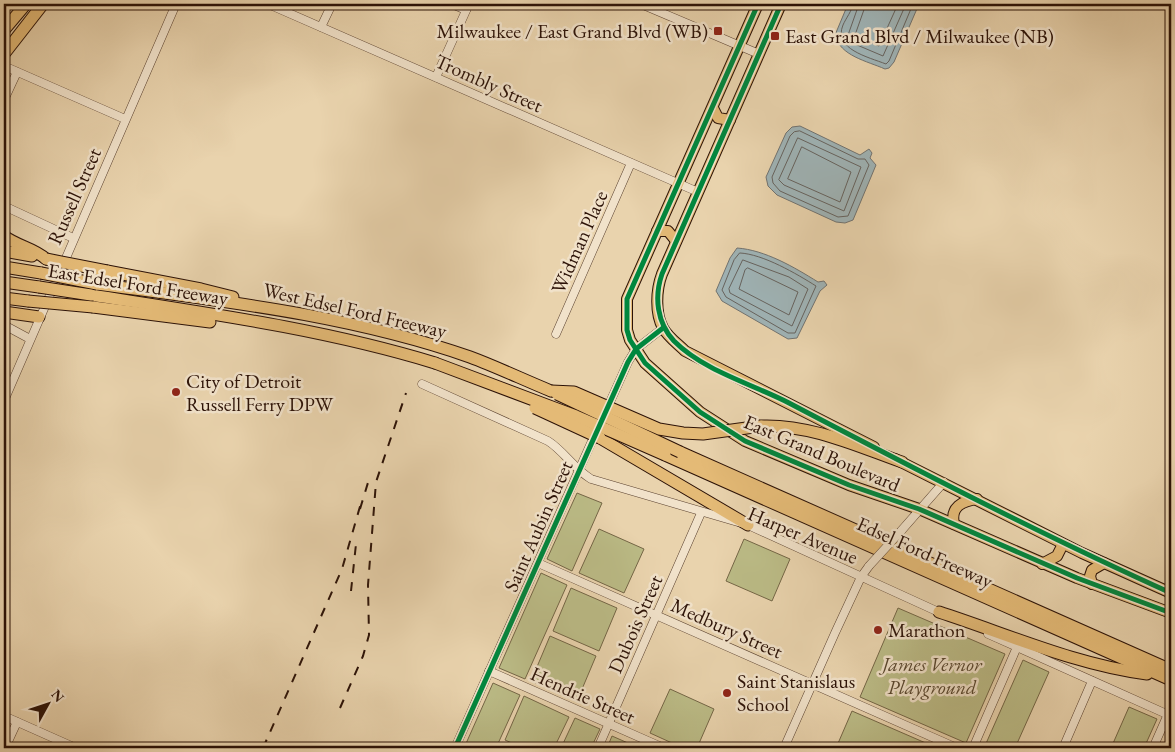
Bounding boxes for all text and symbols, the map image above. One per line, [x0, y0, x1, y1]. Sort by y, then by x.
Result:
place label: Milwaukee / East Grand Blvd (WB) [437, 18, 708, 44]
place label: East Grand Blvd / Milwaukee (NB) [785, 23, 1054, 49]
marker: Milwaukee / East Grand Blvd (WB) [712, 25, 724, 37]
marker: East Grand Blvd / Milwaukee (NB) [769, 30, 781, 42]
street label: Trombly Street [431, 48, 547, 119]
street label: Russell Street [41, 143, 107, 248]
street label: Widman Place [545, 186, 613, 298]
street label: East Edsel Ford Freeway [46, 257, 230, 311]
street label: West Edsel Ford Freeway [261, 276, 449, 344]
place label: City of Detroit Russell Ferry DPW [186, 368, 334, 417]
marker: City of Detroit Russell Ferry DPW [170, 386, 182, 398]
street label: East Grand Boulevard [740, 408, 905, 498]
street label: Saint Aubin Street [497, 456, 579, 596]
street label: Harper Avenue [744, 500, 862, 570]
street label: Edsel Ford Freeway [853, 510, 997, 594]
street label: Dubois Street [602, 570, 669, 677]
street label: Medbury Street [667, 592, 788, 664]
place label: Marathon [888, 617, 966, 643]
marker: Marathon [872, 624, 884, 636]
park label: James Vernor Playground [879, 651, 983, 700]
street label: Hendrie Street [527, 660, 640, 730]
place label: Saint Stanislaus School [737, 668, 855, 717]
north arrow [22, 680, 72, 730]
text: N [47, 686, 69, 706]
marker: Saint Stanislaus School [721, 687, 733, 699]

